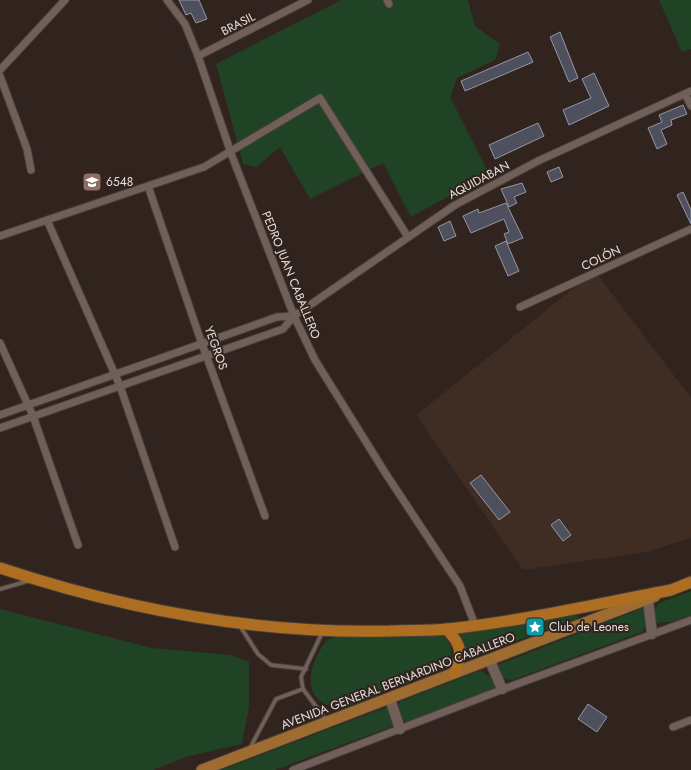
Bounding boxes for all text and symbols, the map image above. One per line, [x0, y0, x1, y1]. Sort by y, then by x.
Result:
street label: BRASIL [218, 7, 259, 40]
street label: AQUIDABAN [445, 156, 513, 204]
school or university icon: 6548 [81, 171, 103, 193]
place label: 6548 [106, 173, 133, 191]
street label: PEDRO JUAN CABALLERO [257, 208, 325, 342]
street label: COLÓN [578, 241, 624, 275]
street label: YEGROS [200, 324, 232, 373]
place icon: Club de Leones [524, 616, 546, 638]
place label: Club de Leones [549, 618, 629, 636]
street label: AVENIDA GENERAL BERNARDINO CABALLERO [278, 628, 518, 734]

